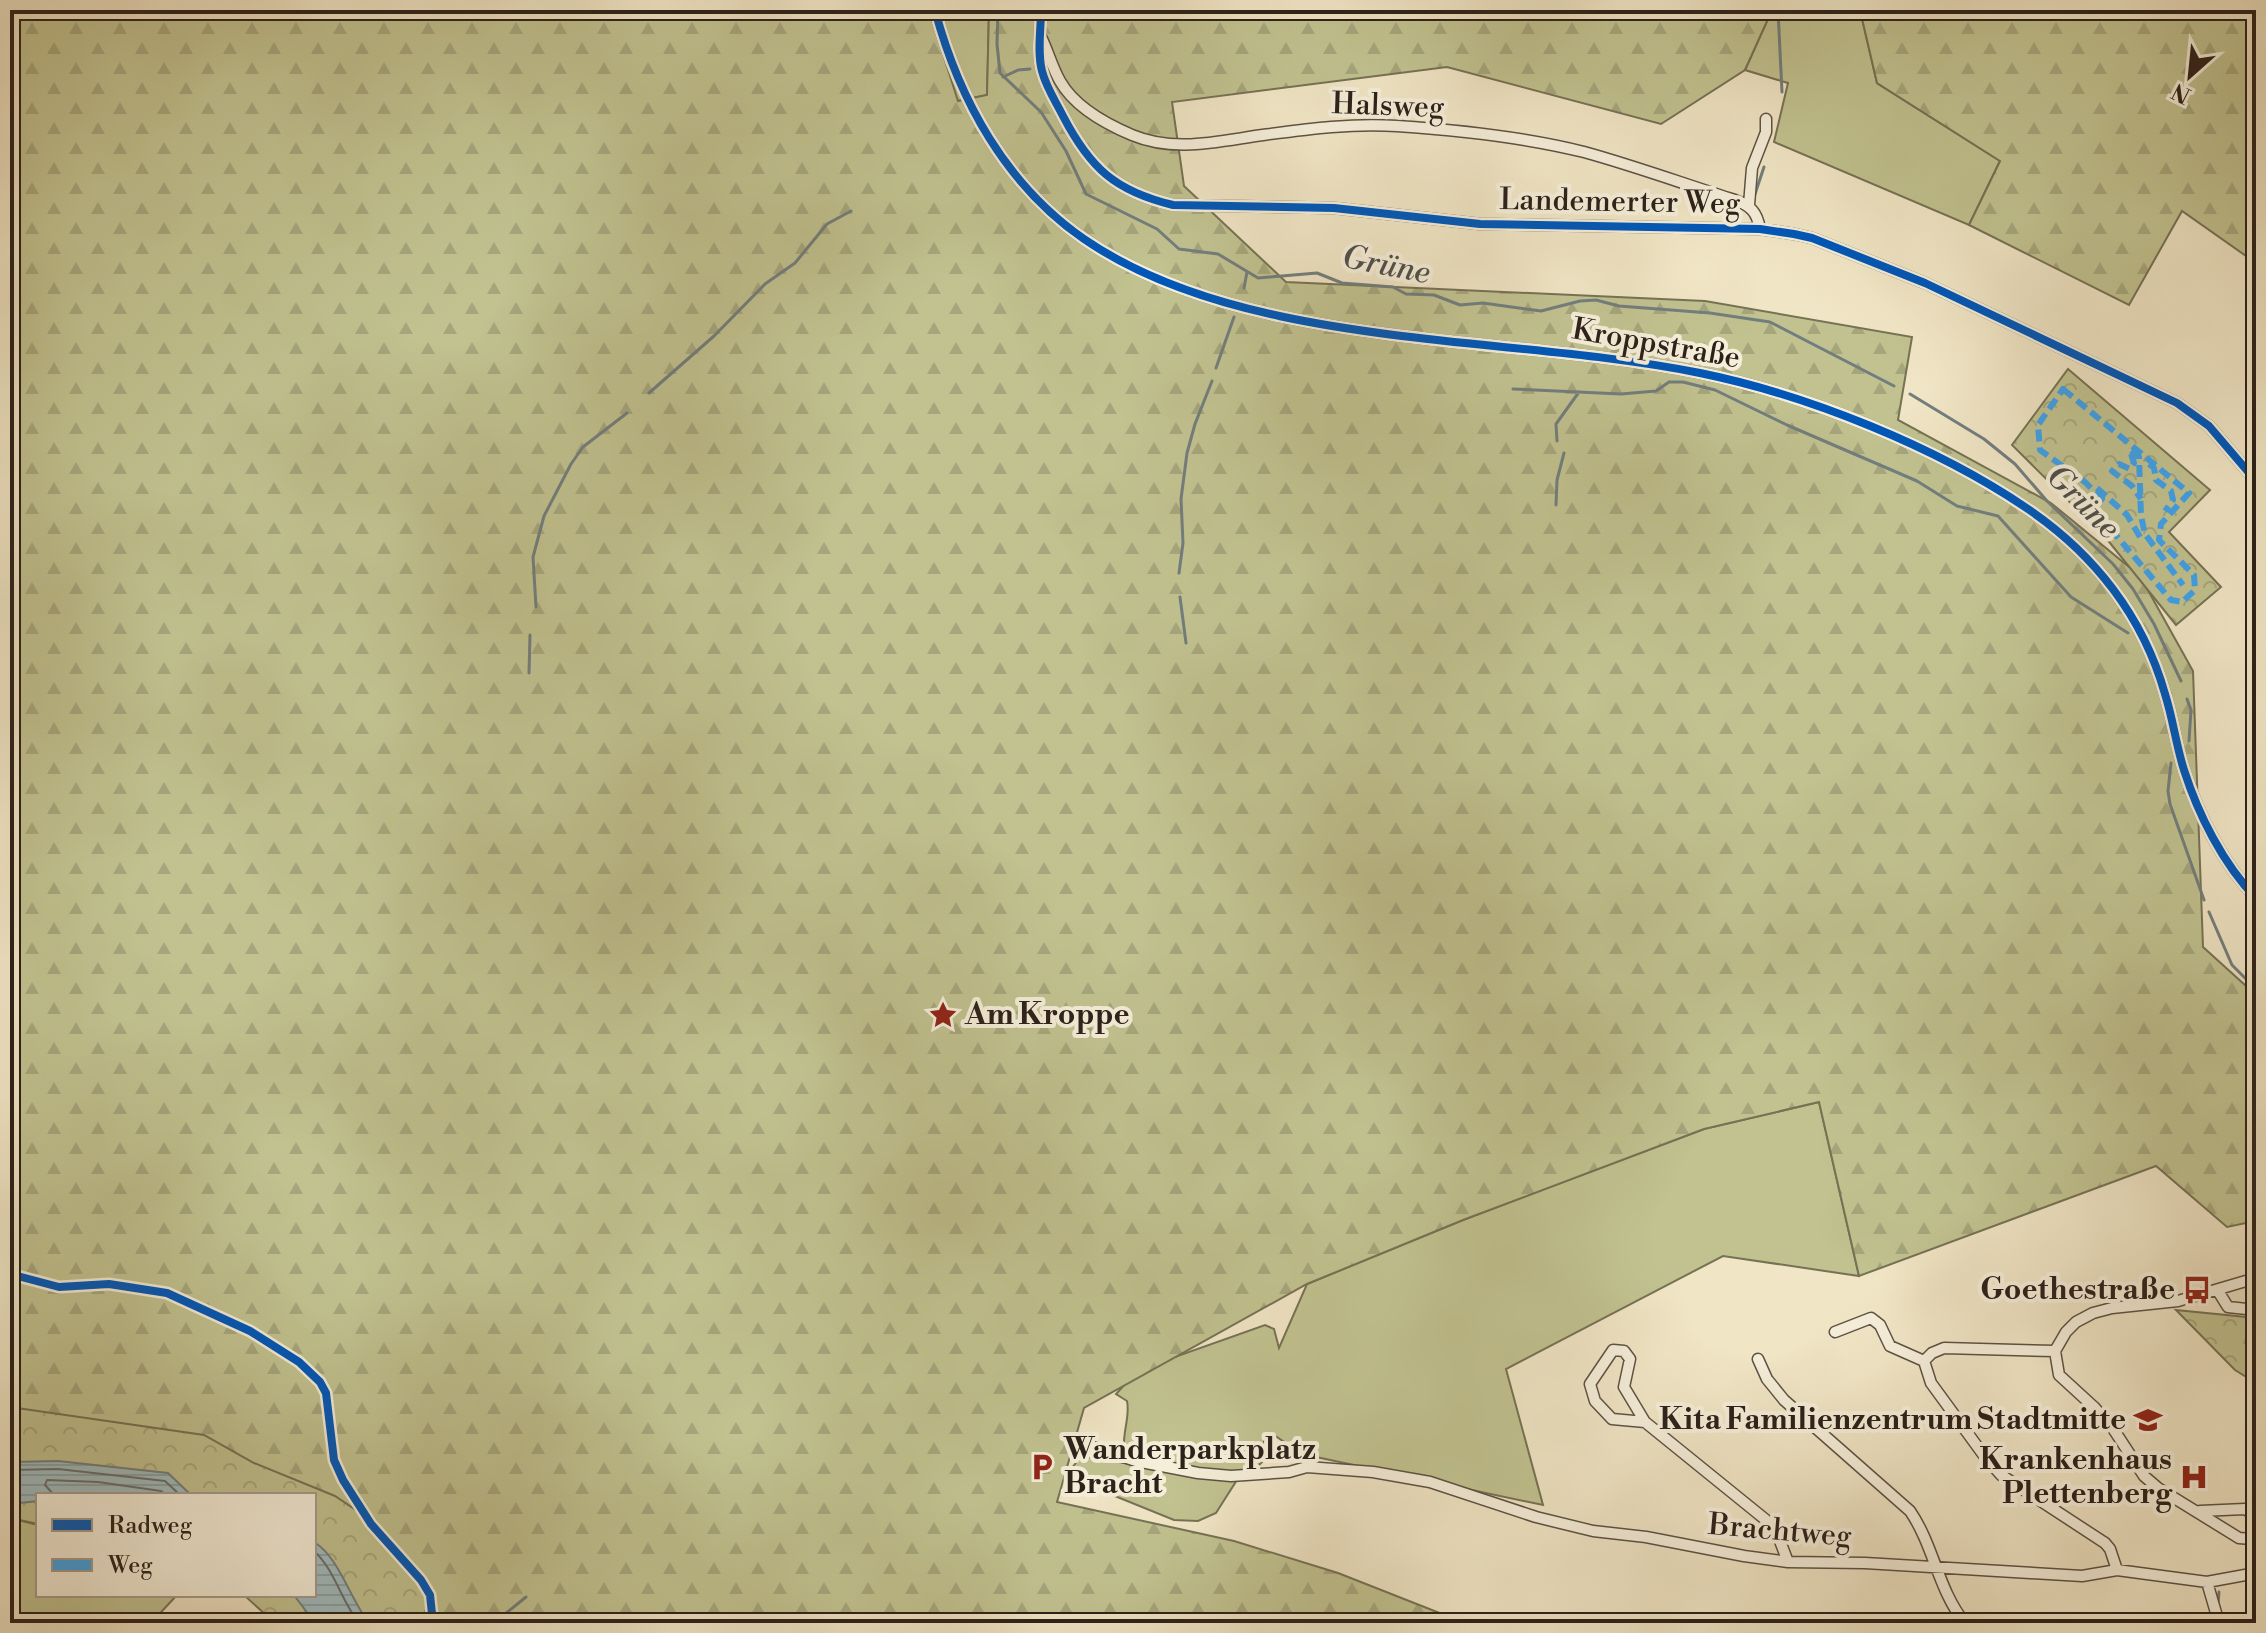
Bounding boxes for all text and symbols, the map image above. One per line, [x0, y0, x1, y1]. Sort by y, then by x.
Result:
north arrow [2150, 36, 2230, 116]
text: N [2167, 76, 2195, 108]
street label: Halsweg [1331, 85, 1446, 127]
street label: Landemerter Weg [1499, 181, 1741, 223]
water label: Grüne [1339, 237, 1433, 293]
street label: Kroppstraße [1569, 311, 1743, 377]
water label: Grüne [2038, 457, 2129, 548]
place label: Am Kroppe [964, 996, 1130, 1034]
place icon: Am Kroppe [928, 1000, 958, 1030]
place label: Goethestraße [1980, 1271, 2175, 1309]
bus stop icon: Goethestraße [2182, 1275, 2212, 1305]
place label: Kita Familienzentrum Stadtmitte [1659, 1401, 2126, 1439]
school or university icon: Kita Familienzentrum Stadtmitte [2133, 1405, 2163, 1435]
place label: Wanderparkplatz Bracht [1063, 1431, 1316, 1503]
place label: Krankenhaus Plettenberg [1979, 1441, 2173, 1513]
parking icon: Wanderparkplatz Bracht [1027, 1452, 1057, 1482]
hospital icon: Krankenhaus Plettenberg [2179, 1462, 2209, 1492]
legend [36, 1493, 316, 1597]
street label: Brachtweg [1706, 1506, 1854, 1556]
text: Radweg [108, 1511, 193, 1541]
text: Weg [107, 1551, 153, 1581]

